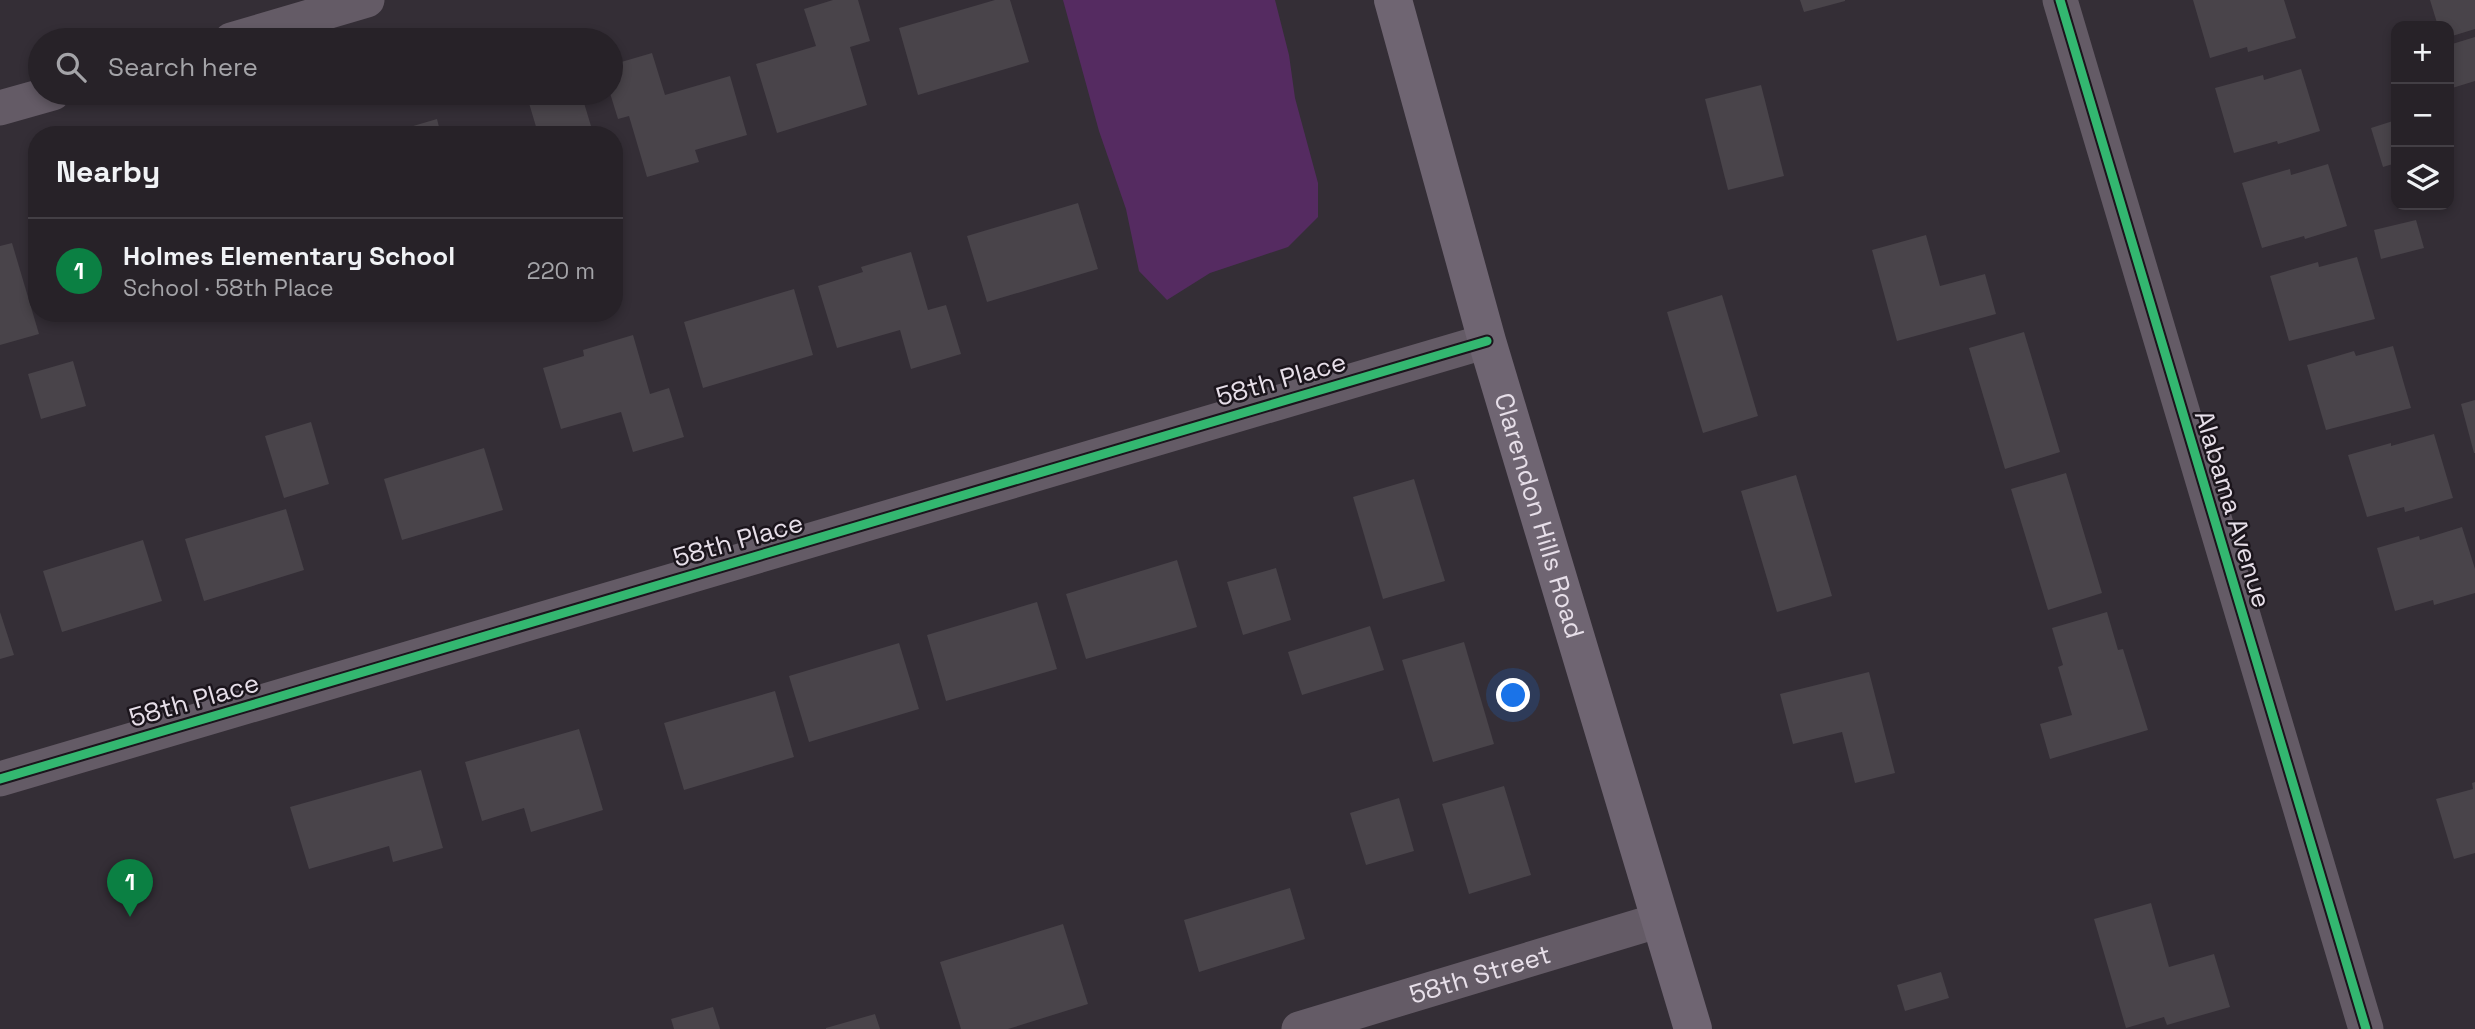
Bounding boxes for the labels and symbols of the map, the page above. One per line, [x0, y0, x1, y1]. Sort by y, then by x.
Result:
street label: 58th Place [1212, 344, 1350, 414]
street label: Clarendon Hills Road [1486, 389, 1592, 642]
street label: Alabama Avenue [2187, 406, 2279, 612]
street label: 58th Place [669, 505, 807, 575]
street label: 58th Place [125, 665, 263, 735]
your location [1496, 678, 1530, 712]
pin: 1 [107, 859, 153, 917]
street label: 58th Street [1405, 937, 1555, 1012]

